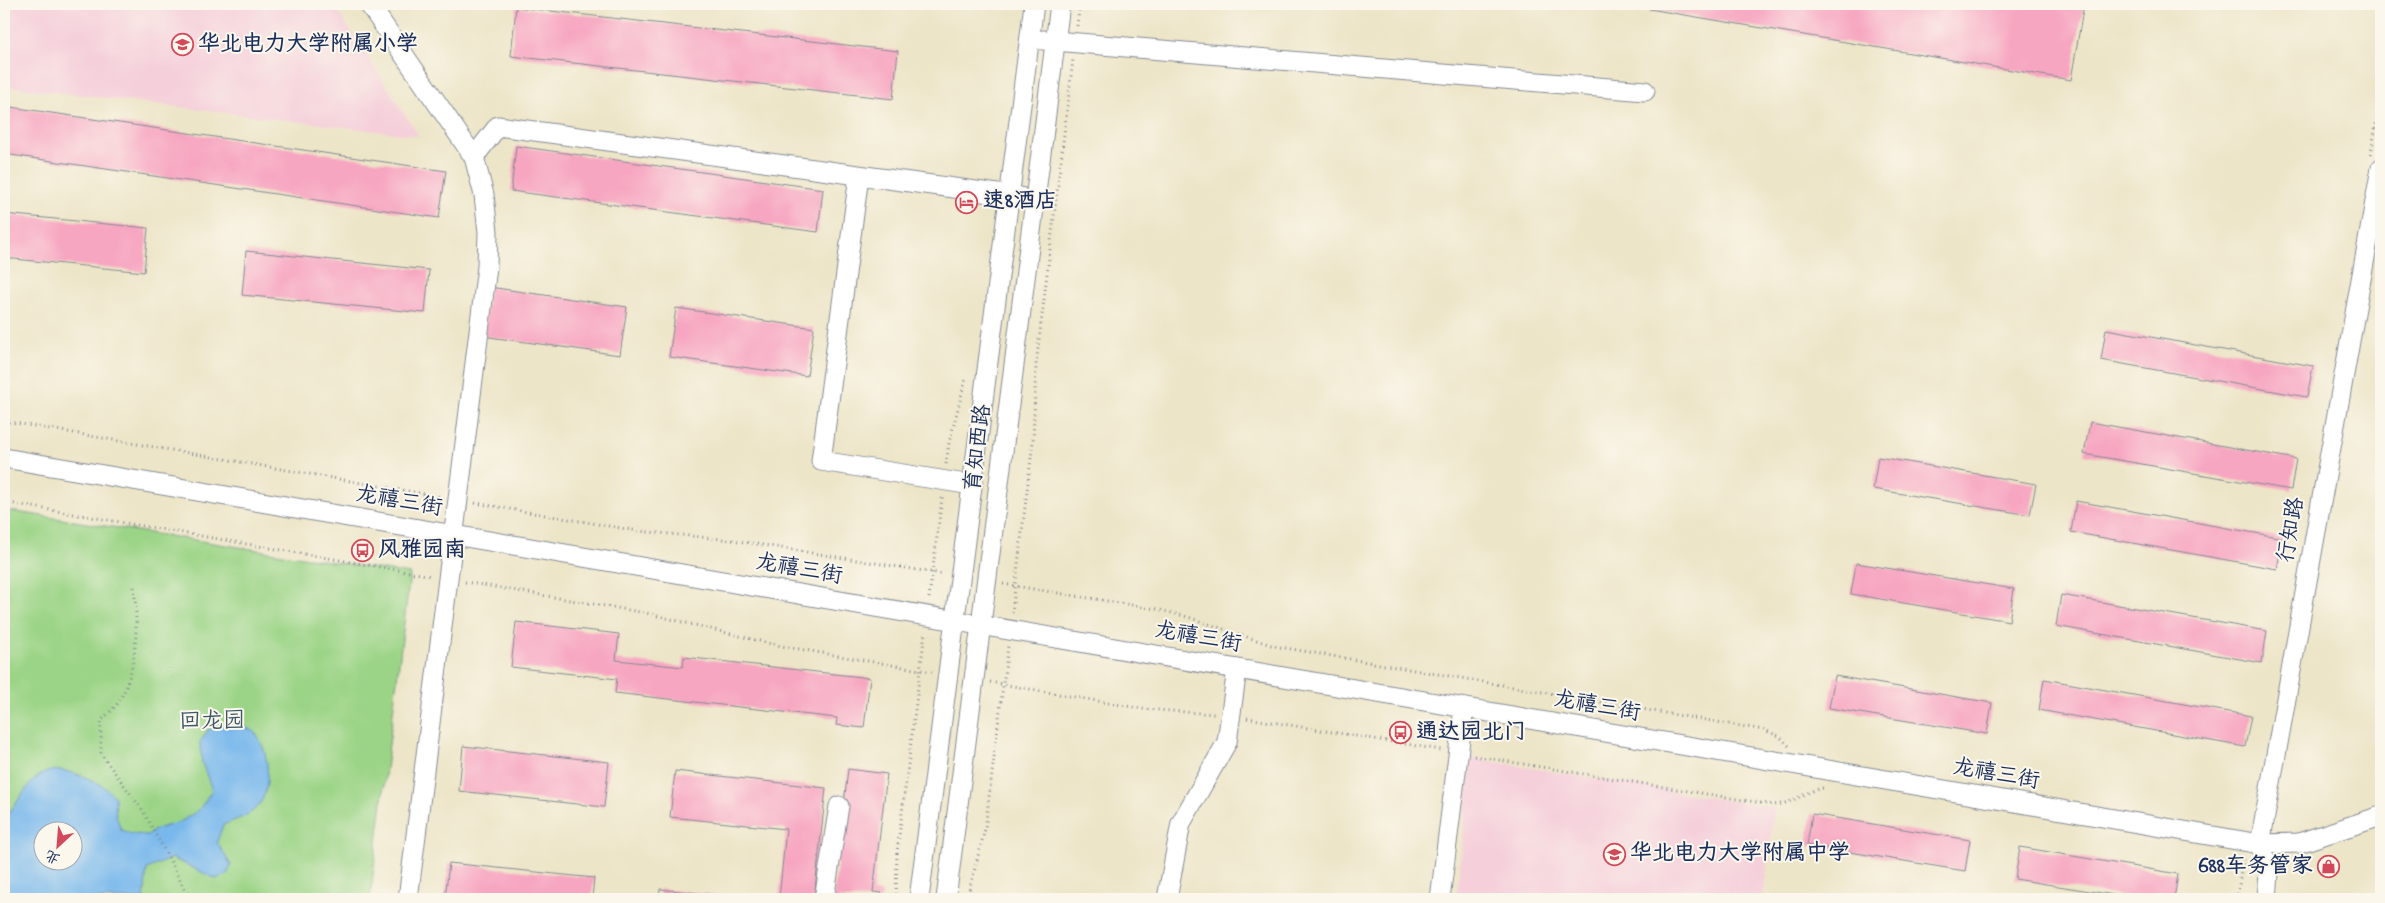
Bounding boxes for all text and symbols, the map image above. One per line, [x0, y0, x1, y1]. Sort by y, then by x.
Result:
place label: 华北电力大学附属小学 [198, 29, 418, 61]
school or university icon: 华北电力大学附属小学 [170, 33, 194, 57]
place label: 速8酒店 [983, 186, 1057, 218]
hotel icon: 速8酒店 [955, 190, 979, 214]
street label: 育知西路 [958, 402, 1000, 494]
street label: 龙禧三街 [353, 479, 445, 525]
street label: 行知路 [2271, 495, 2313, 565]
place label: 风雅园南 [378, 535, 466, 567]
bus stop icon: 风雅园南 [350, 539, 374, 563]
street label: 龙禧三街 [753, 547, 845, 593]
street label: 龙禧三街 [1152, 615, 1244, 661]
street label: 龙禧三街 [1551, 684, 1643, 730]
park label: 回龙园 [179, 706, 245, 738]
place label: 通达园北门 [1416, 717, 1526, 749]
bus stop icon: 通达园北门 [1388, 721, 1412, 745]
street label: 龙禧三街 [1950, 752, 2042, 798]
north arrow [32, 820, 82, 870]
place label: 华北电力大学附属中学 [1630, 838, 1850, 870]
school or university icon: 华北电力大学附属中学 [1602, 842, 1626, 866]
text: 北 [42, 844, 64, 869]
place label: 688车务管家 [2199, 851, 2313, 883]
shop icon: 688车务管家 [2317, 855, 2341, 879]

